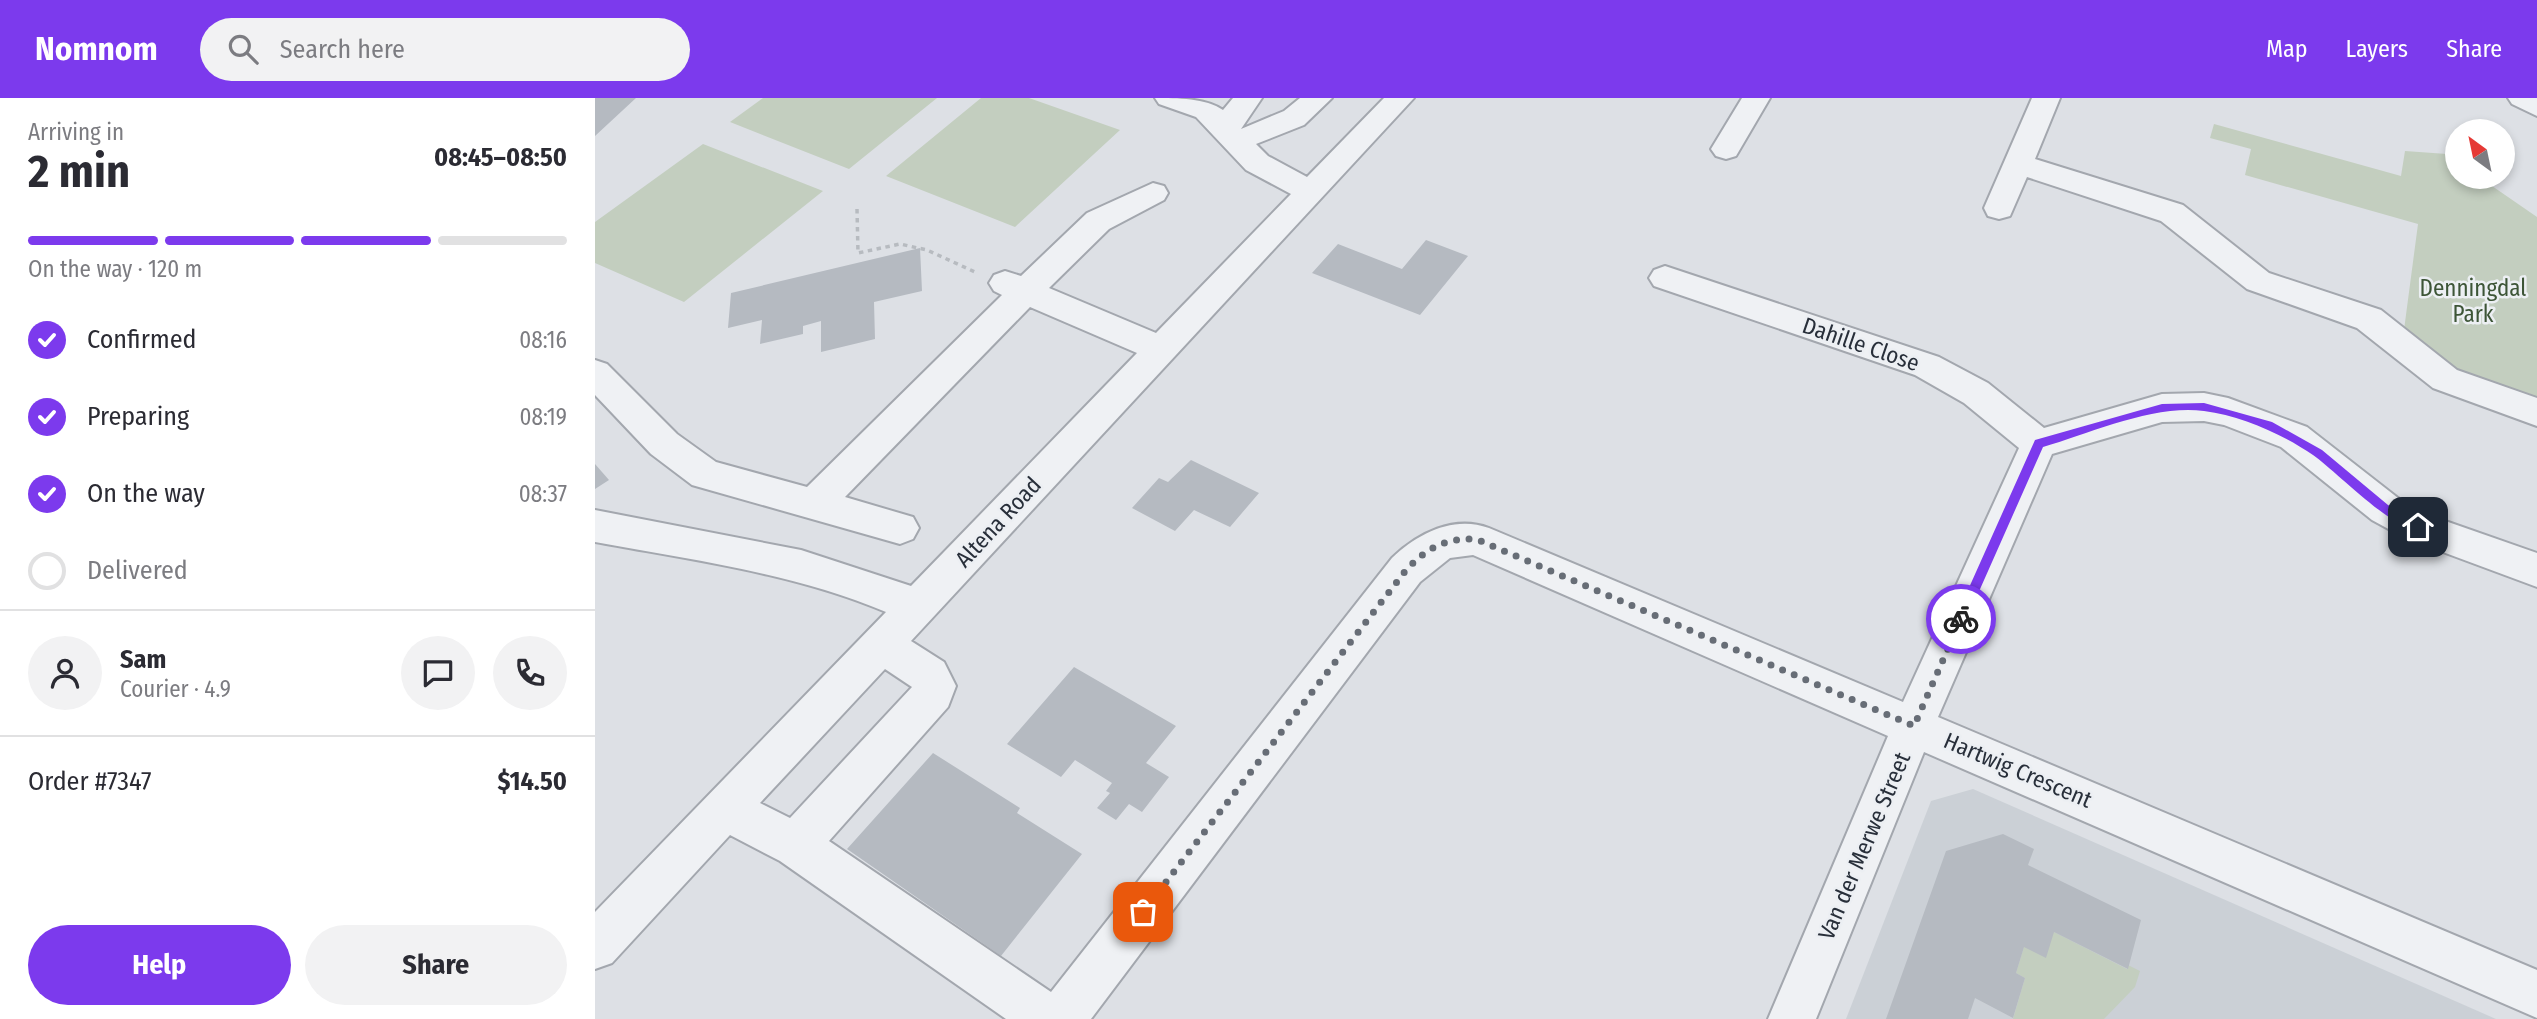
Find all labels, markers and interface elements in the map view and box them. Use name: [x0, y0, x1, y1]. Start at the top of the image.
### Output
search box: [200, 18, 690, 81]
text: Nomnom: [35, 29, 158, 69]
icon: search: [224, 30, 262, 68]
text: Search here: [280, 34, 405, 65]
text: Map: [2266, 35, 2308, 63]
text: Layers: [2346, 35, 2408, 63]
text: Share: [2446, 35, 2502, 63]
text: Arriving in: [28, 118, 124, 146]
north arrow: [2445, 119, 2515, 189]
map controls: [2445, 119, 2515, 189]
text: 08:45–08:50: [434, 142, 567, 173]
text: 2 min: [28, 144, 130, 199]
text: On the way · 120 m: [28, 255, 202, 283]
park label: Denningdal Park: [2420, 274, 2526, 328]
street label: Dahille Close: [1799, 311, 1923, 377]
icon: check: [28, 321, 66, 359]
text: Confirmed: [87, 324, 197, 355]
text: 08:16: [519, 326, 567, 354]
icon: check: [28, 398, 66, 436]
text: Preparing: [87, 401, 189, 432]
text: 08:19: [519, 403, 567, 431]
street label: Altena Road: [949, 471, 1047, 573]
icon: check: [28, 475, 66, 513]
text: On the way: [87, 478, 205, 509]
text: 08:37: [519, 480, 567, 508]
pin: [2388, 497, 2448, 557]
icon: home: [2399, 508, 2437, 546]
text: Delivered: [87, 555, 188, 586]
courier: [1926, 584, 1996, 654]
icon: bike: [1942, 600, 1980, 638]
button: person: [28, 636, 102, 710]
button: chat: [401, 636, 475, 710]
button: phone: [493, 636, 567, 710]
text: Sam: [120, 644, 166, 675]
text: Courier · 4.9: [120, 675, 231, 703]
street label: Hartwig Crescent: [1940, 726, 2097, 814]
street label: Van der Merwe Street: [1812, 748, 1916, 944]
text: Order #7347: [28, 766, 152, 797]
text: $14.50: [497, 766, 567, 797]
pin: [1113, 882, 1173, 942]
icon: bag: [1124, 893, 1162, 931]
button: Help: [28, 925, 291, 1005]
button: Share: [305, 925, 567, 1005]

